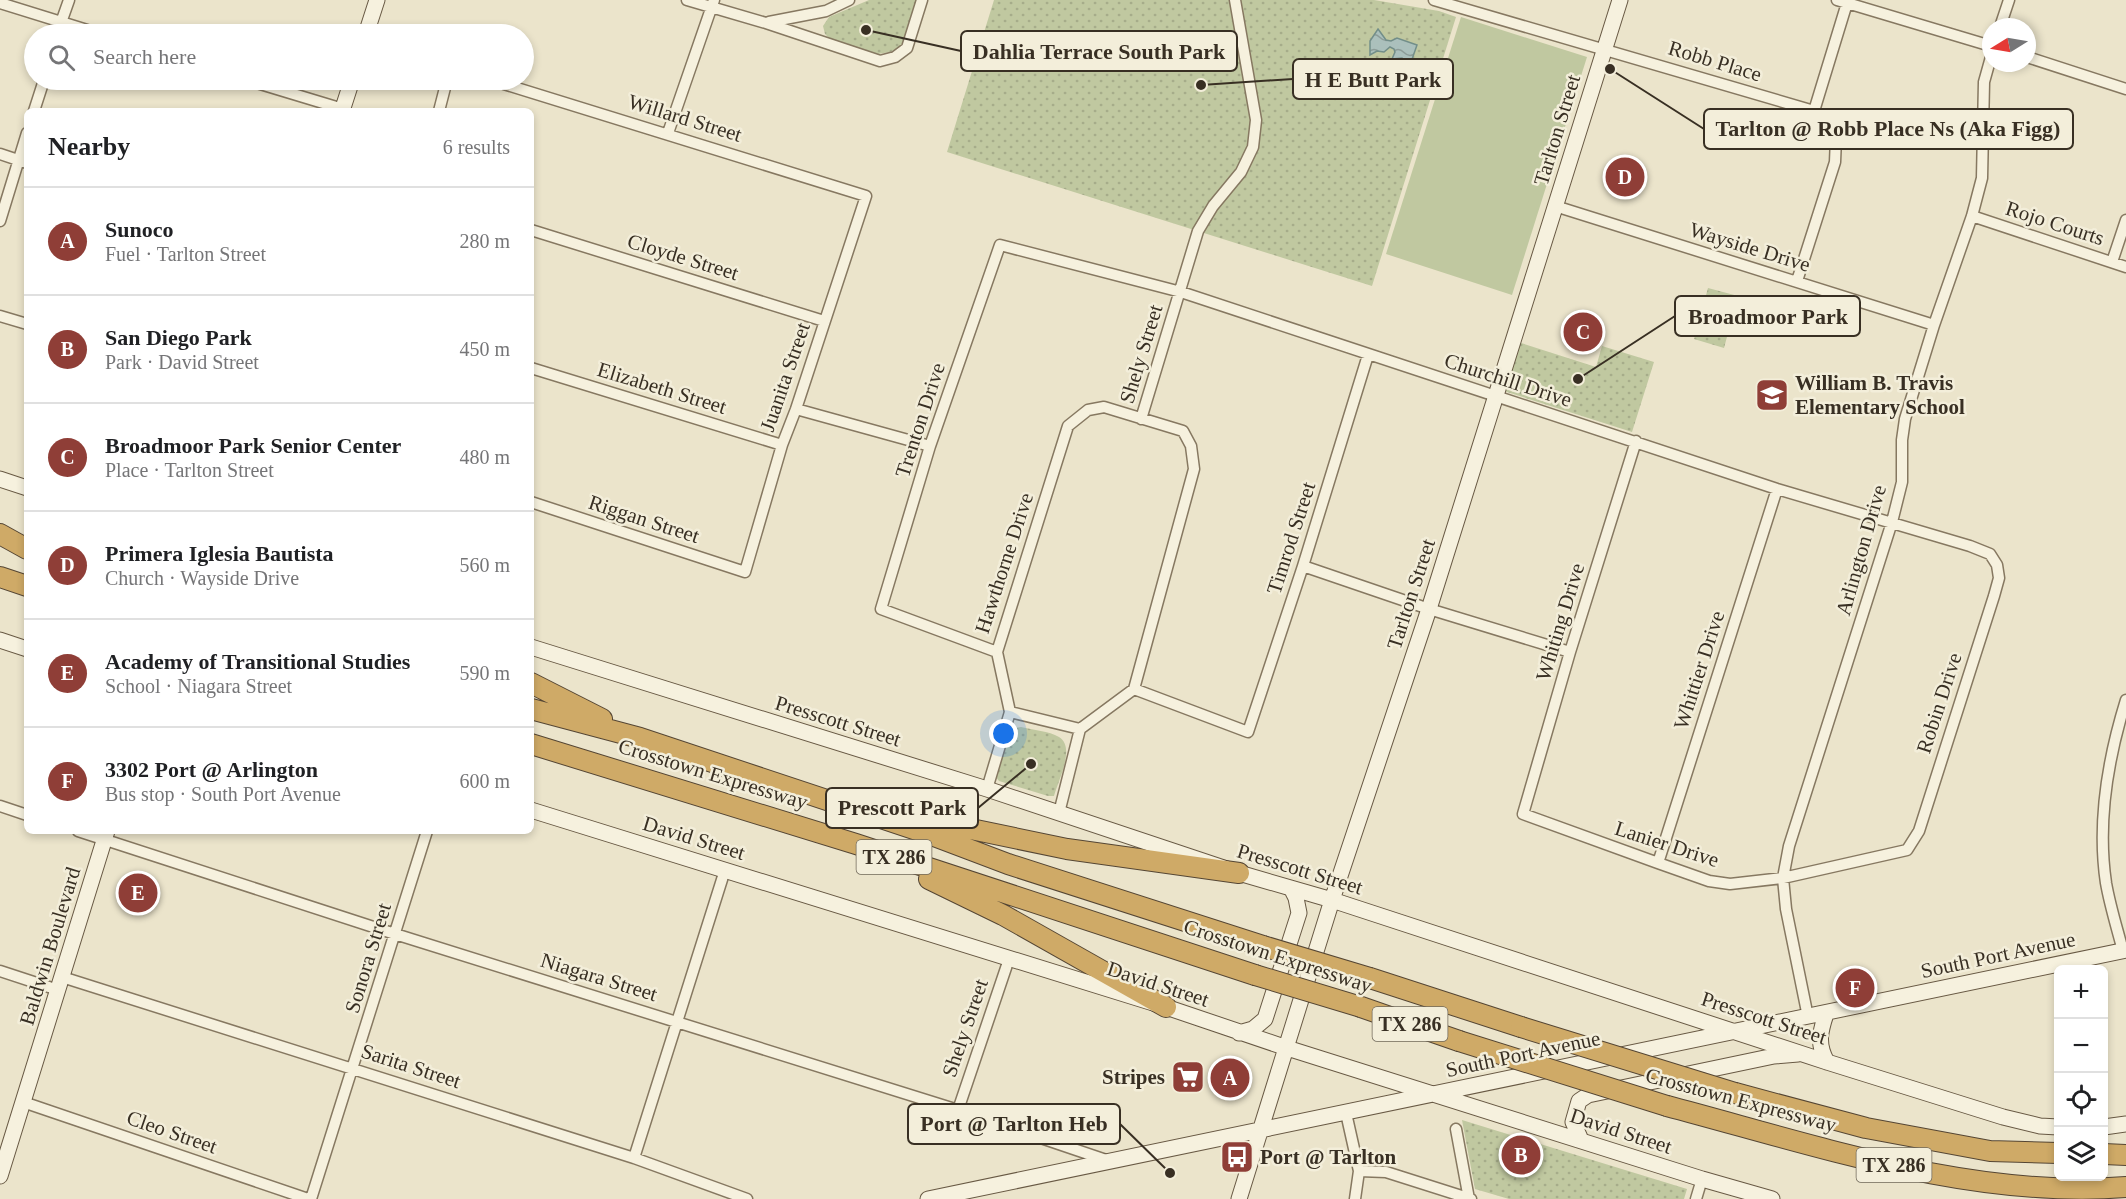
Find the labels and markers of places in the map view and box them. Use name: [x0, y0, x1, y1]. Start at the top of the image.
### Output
callout: Dahlia Terrace South Park: [961, 31, 1237, 71]
callout: H E Butt Park: [1293, 59, 1453, 99]
callout: Tarlton @ Robb Place Ns (Aka Figg): [1704, 109, 2073, 149]
pin: D: [1606, 154, 1644, 200]
callout: Broadmoor Park: [1675, 296, 1860, 336]
pin: C: [1564, 310, 1602, 354]
place label: William B. Travis Elementary School: [1795, 371, 1965, 419]
school or university icon: William B. Travis Elementary School: [1754, 377, 1790, 413]
callout: Prescott Park: [826, 788, 978, 828]
pin: E: [118, 870, 158, 916]
pin: F: [1836, 966, 1874, 1010]
pin: A: [1210, 1056, 1250, 1100]
supermarket icon: Stripes: [1170, 1059, 1206, 1095]
place label: Stripes: [1102, 1065, 1165, 1089]
callout: Port @ Tarlton Heb: [908, 1104, 1120, 1144]
pin: B: [1502, 1132, 1540, 1178]
bus stop icon: Port @ Tarlton: [1219, 1139, 1255, 1175]
place label: Port @ Tarlton: [1260, 1145, 1397, 1169]

